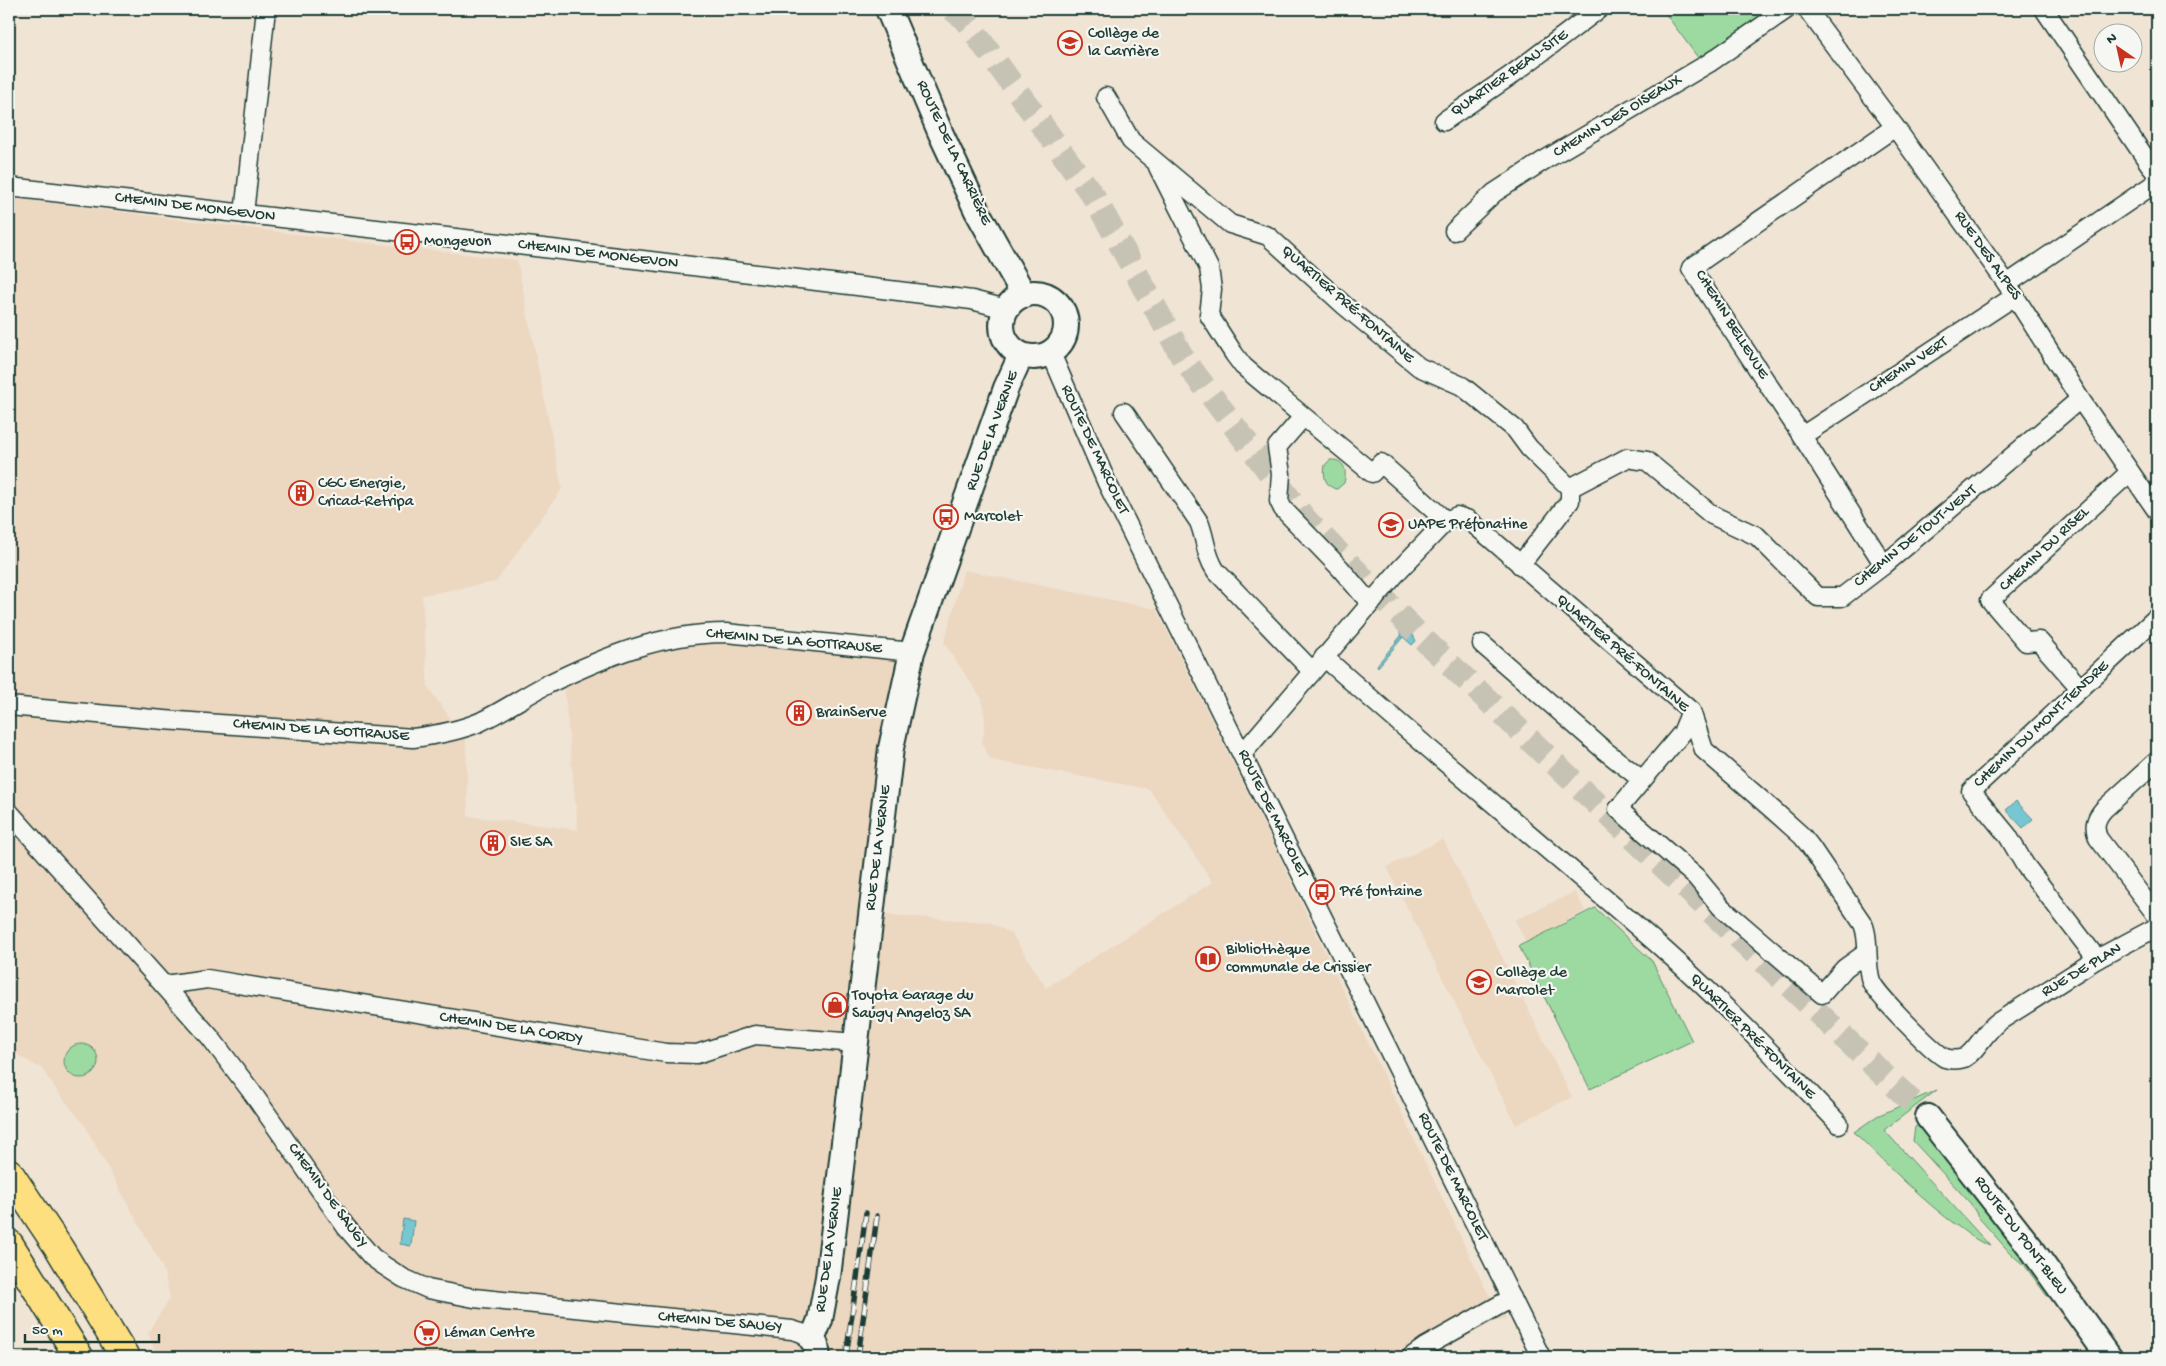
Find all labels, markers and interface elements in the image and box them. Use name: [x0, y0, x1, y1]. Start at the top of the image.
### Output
north arrow: [2094, 22, 2144, 72]
place label: Collège de la Carrière: [1088, 25, 1160, 62]
street label: QUARTIER BEAU-SITE: [1448, 26, 1573, 122]
school or university icon: Collège de la Carrière: [1057, 30, 1083, 56]
text: N: [2104, 30, 2121, 49]
street label: CHEMIN DES OISEAUX: [1550, 71, 1686, 163]
street label: ROUTE DE LA CARRIÈRE: [911, 78, 995, 229]
street label: CHEMIN DE MONGEVON: [114, 189, 276, 227]
street label: RUE DES ALPES: [1949, 208, 2025, 305]
bus stop icon: Mongevon: [394, 229, 420, 255]
place label: Mongevon: [424, 233, 492, 252]
street label: CHEMIN DE MONGEVON: [517, 236, 679, 274]
street label: QUARTIER PRÉ-FONTAINE: [1277, 242, 1418, 369]
street label: CHEMIN BELLEVUE: [1690, 267, 1773, 384]
street label: CHEMIN VERT: [1866, 333, 1953, 399]
street label: RUE DE LA VERNIE: [962, 368, 1024, 494]
street label: ROUTE DE MARCOLET: [1056, 382, 1133, 518]
place label: CGC Energie, Cricad-Retripa: [318, 475, 415, 512]
building icon: CGC Energie, Cricad-Retripa: [288, 480, 314, 506]
street label: CHEMIN DE TOUT-VENT: [1851, 481, 1982, 592]
street label: CHEMIN DU RISEL: [1996, 503, 2095, 596]
bus stop icon: Marcolet: [933, 504, 959, 530]
place label: Marcolet: [964, 508, 1023, 527]
school or university icon: UAPE Préfonatine: [1378, 512, 1404, 538]
place label: UAPE Préfonatine: [1408, 516, 1528, 535]
street label: QUARTIER PRÉ-FONTAINE: [1552, 591, 1693, 718]
street label: CHEMIN DE LA GOTTRAUSE: [705, 625, 884, 659]
street label: CHEMIN DU MONT-TENDRE: [1970, 657, 2114, 793]
building icon: BrainServe: [786, 700, 812, 726]
place label: BrainServe: [815, 704, 887, 723]
street label: CHEMIN DE LA GOTTRAUSE: [232, 715, 411, 747]
street label: ROUTE DE MARCOLET: [1233, 747, 1312, 882]
street label: RUE DE LA VERNIE: [862, 783, 896, 912]
building icon: SIE SA: [480, 830, 506, 856]
place label: SIE SA: [510, 834, 553, 853]
bus stop icon: Pré fontaine: [1309, 879, 1335, 905]
place label: Pré fontaine: [1339, 883, 1423, 902]
street label: RUE DE PLAN: [2038, 940, 2126, 1002]
place label: Bibliothèque communale de Crissier: [1225, 941, 1372, 978]
library icon: Bibliothèque communale de Crissier: [1195, 946, 1221, 972]
place label: Collège de Marcolet: [1496, 964, 1568, 1001]
school or university icon: Collège de Marcolet: [1466, 969, 1492, 995]
street label: QUARTIER PRÉ-FONTAINE: [1685, 970, 1820, 1105]
place label: Toyota Garage du Saugy Angeloz SA: [851, 987, 974, 1024]
shop icon: Toyota Garage du Saugy Angeloz SA: [822, 992, 848, 1018]
street label: CHEMIN DE LA CORDY: [438, 1008, 584, 1050]
street label: ROUTE DE MARCOLET: [1413, 1110, 1492, 1245]
street label: CHEMIN DE SAUGY: [283, 1140, 371, 1252]
street label: ROUTE DU PONT-BLEU: [1969, 1173, 2071, 1299]
street label: RUE DE LA VERNIE: [812, 1185, 848, 1314]
street label: CHEMIN DE SAUGY: [657, 1308, 783, 1338]
scale bar: [25, 1311, 159, 1343]
supermarket icon: Léman Centre: [414, 1320, 440, 1346]
text: 50 m: [32, 1322, 63, 1340]
place label: Léman Centre: [444, 1324, 535, 1343]

